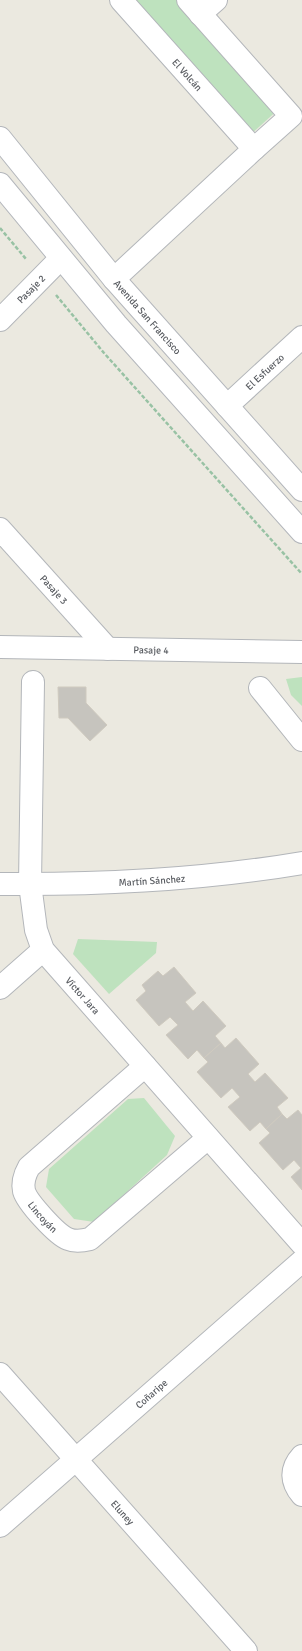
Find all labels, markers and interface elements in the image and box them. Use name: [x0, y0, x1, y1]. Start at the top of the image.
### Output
street label: El Volcán: [169, 57, 204, 94]
street label: Pasaje 2: [15, 272, 48, 306]
street label: Avenida San Francisco: [111, 278, 183, 357]
street label: El Esfuerzo: [243, 352, 287, 393]
street label: Pasaje 3: [37, 573, 70, 607]
street label: Pasaje 4: [133, 644, 169, 657]
street label: Martín Sánchez: [118, 873, 186, 889]
street label: Víctor Jara: [63, 975, 102, 1017]
street label: Lincoyán: [25, 1199, 59, 1236]
street label: Coñaripe: [133, 1377, 170, 1411]
street label: Eluney: [108, 1498, 136, 1528]

